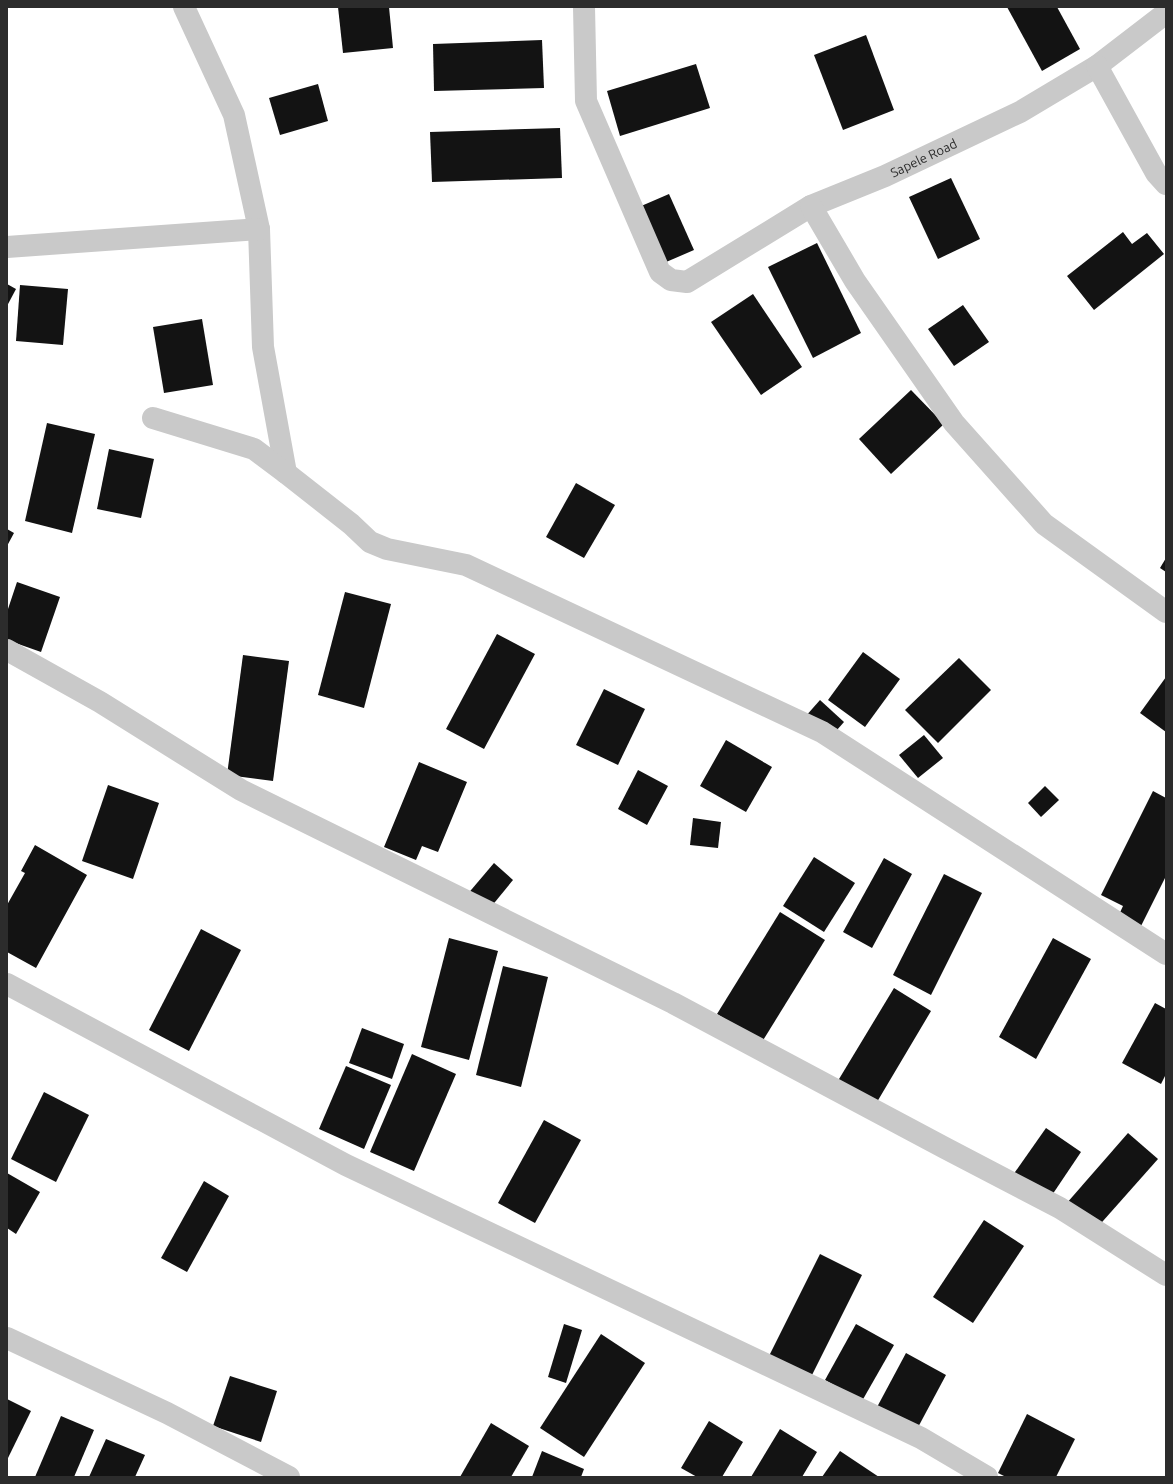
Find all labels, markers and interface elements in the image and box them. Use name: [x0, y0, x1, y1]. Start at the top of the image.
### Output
street label: Sapele Road: [888, 136, 959, 179]

